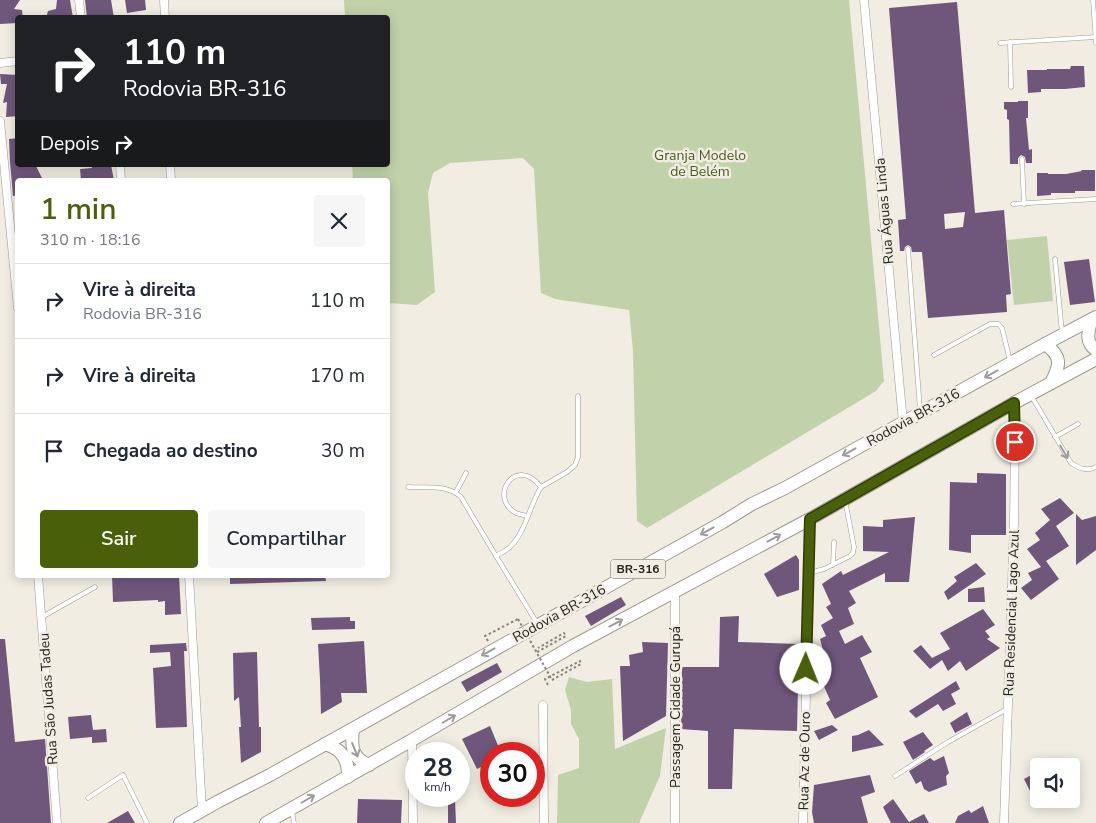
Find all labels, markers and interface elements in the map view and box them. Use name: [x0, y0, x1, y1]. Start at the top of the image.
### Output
text: 110 m: [123, 29, 226, 76]
icon: right: [40, 35, 105, 100]
text: Rodovia BR-316: [123, 74, 287, 104]
icon: right: [109, 130, 137, 158]
text: Depois: [40, 131, 99, 157]
park label: Granja Modelo de Belém: [654, 146, 746, 181]
street label: Rua Águas Linda: [870, 157, 899, 265]
text: 1 min: [40, 189, 116, 230]
button: close: [313, 195, 365, 247]
text: 310 m · 18:16: [40, 229, 141, 251]
text: Vire à direita: [83, 277, 196, 303]
icon: right: [40, 287, 68, 315]
text: 110 m: [310, 288, 365, 314]
text: Rodovia BR-316: [83, 303, 202, 325]
icon: right: [40, 362, 68, 390]
text: Vire à direita: [83, 363, 196, 389]
text: 170 m: [310, 363, 365, 389]
one-way arrow: [985, 369, 999, 379]
street label: Rodovia BR-316: [863, 384, 963, 451]
pin: [994, 421, 1036, 463]
icon: arrive: [1001, 428, 1029, 456]
icon: arrive: [40, 437, 68, 465]
text: Chegada ao destino: [83, 438, 258, 464]
text: 30 m: [321, 438, 365, 464]
one-way arrow: [1060, 444, 1070, 458]
one-way arrow: [842, 448, 857, 457]
button: Sair: [40, 510, 198, 568]
button: Compartilhar: [208, 510, 365, 568]
one-way arrow: [700, 526, 715, 536]
street label: Rua Residencial Lago Azul: [999, 529, 1024, 697]
one-way arrow: [767, 533, 782, 543]
road number: BR-316: [610, 560, 666, 578]
street label: Rodovia BR-316: [509, 580, 609, 647]
one-way arrow: [608, 618, 623, 627]
street label: Passagem Cidade Gurupá: [666, 626, 685, 788]
street label: Rua São Judas Tadeu: [34, 632, 63, 766]
position arrow: [779, 642, 831, 694]
one-way arrow: [481, 647, 496, 657]
street label: Rua Az de Ouro: [794, 711, 815, 811]
one-way arrow: [442, 713, 456, 723]
one-way arrow: [351, 742, 360, 757]
speed limit sign: 30: [480, 742, 545, 807]
text: 28: [422, 751, 453, 785]
map controls: [1030, 758, 1080, 808]
button: sound: [1030, 758, 1080, 808]
text: km/h: [424, 779, 451, 795]
one-way arrow: [301, 794, 315, 804]

